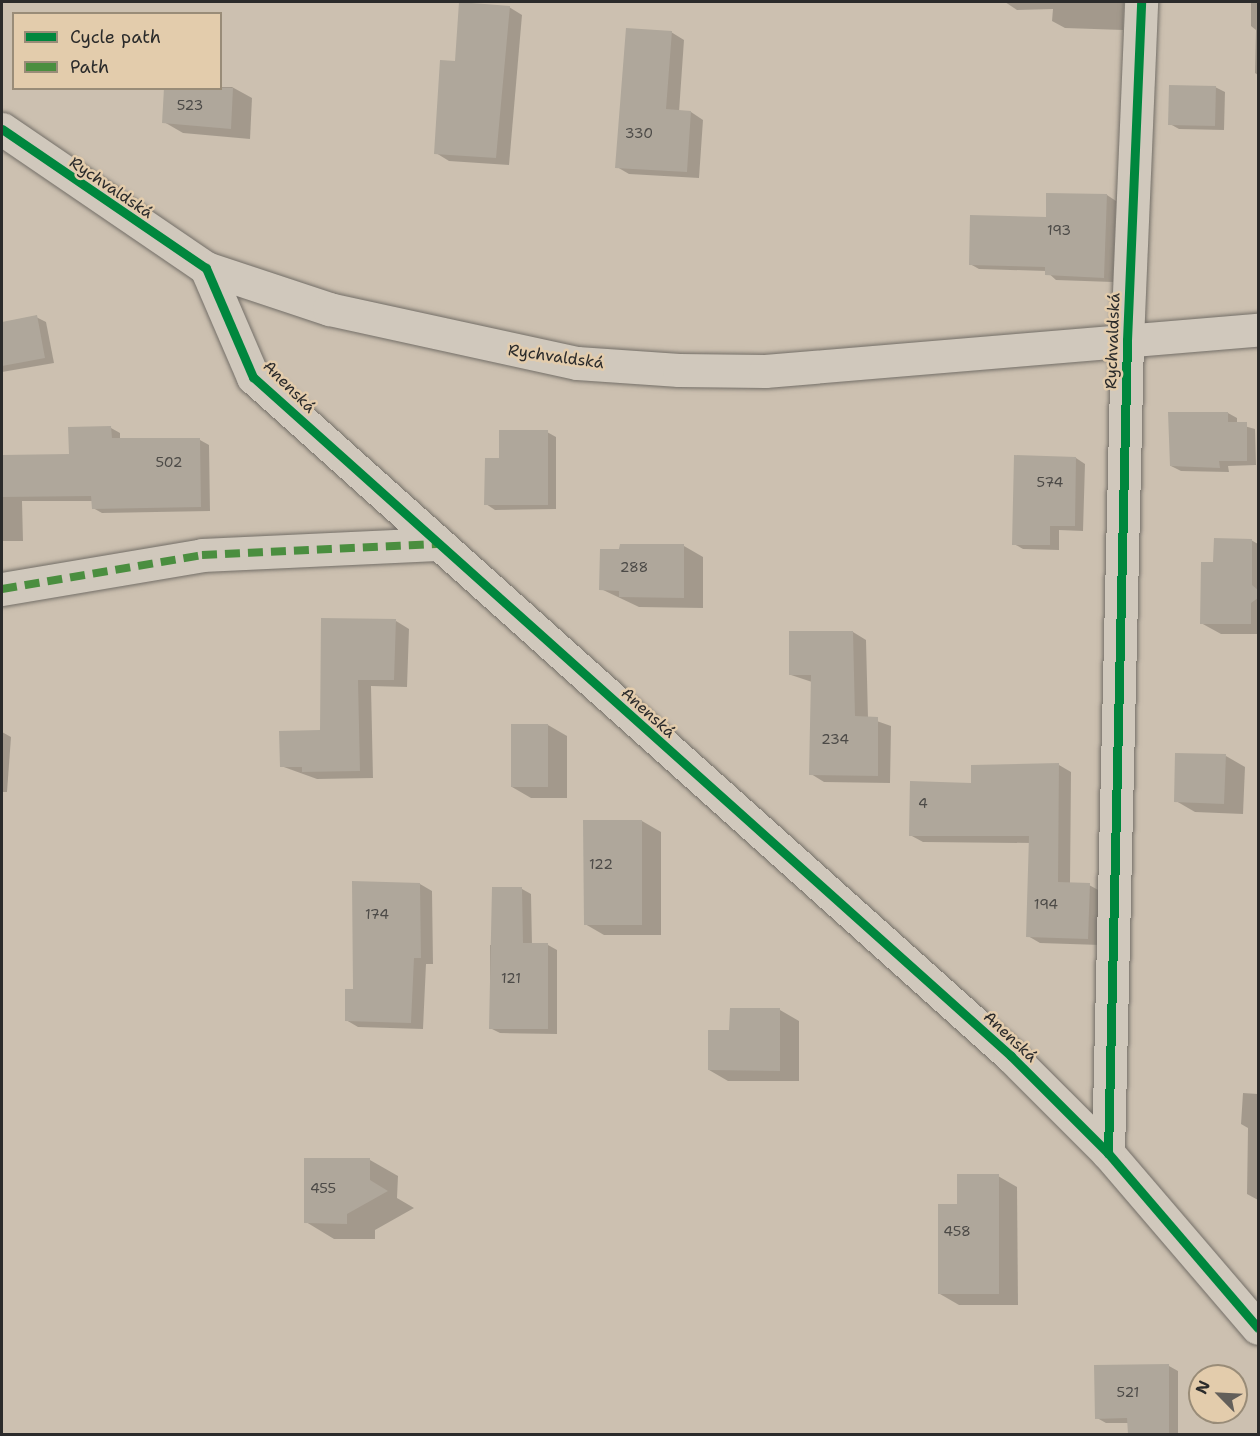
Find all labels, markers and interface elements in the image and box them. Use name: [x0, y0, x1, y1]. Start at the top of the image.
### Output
legend: [12, 12, 222, 90]
text: Cycle path: [70, 25, 161, 49]
text: Path: [70, 55, 109, 79]
house number: 523: [177, 97, 203, 113]
house number: 330: [625, 125, 653, 141]
street label: Rychvaldská: [66, 153, 156, 223]
house number: 193: [1047, 222, 1071, 238]
street label: Rychvaldská: [1102, 293, 1124, 389]
street label: Rychvaldská: [507, 341, 605, 373]
street label: Anenská: [259, 357, 319, 417]
house number: 502: [155, 454, 183, 470]
house number: 574: [1037, 474, 1063, 490]
house number: 288: [620, 559, 648, 575]
street label: Anenská: [617, 684, 679, 742]
house number: 234: [821, 731, 849, 747]
house number: 4: [918, 795, 928, 811]
house number: 122: [589, 856, 613, 872]
house number: 194: [1034, 896, 1058, 912]
house number: 174: [365, 906, 389, 922]
house number: 121: [501, 970, 521, 986]
street label: Anenská: [979, 1007, 1041, 1067]
house number: 455: [310, 1180, 336, 1196]
house number: 458: [943, 1223, 971, 1239]
north arrow: [1188, 1364, 1248, 1424]
text: N: [1191, 1377, 1215, 1397]
house number: 521: [1117, 1384, 1139, 1400]

